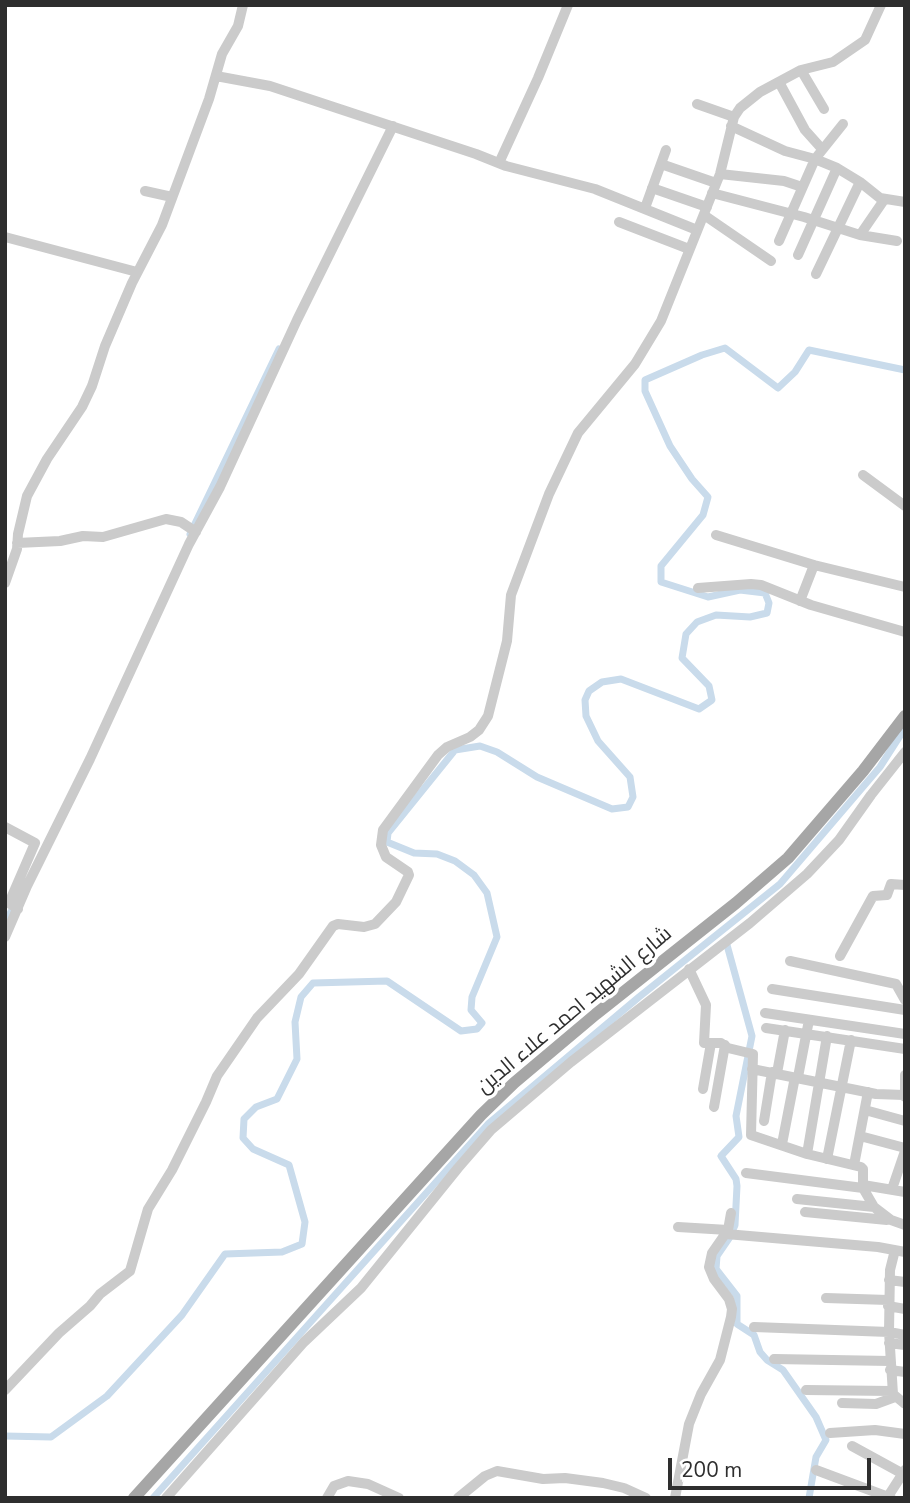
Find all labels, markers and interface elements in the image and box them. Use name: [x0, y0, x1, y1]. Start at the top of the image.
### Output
street label: شارع الشهيد احمد علاء الدين: [472, 922, 678, 1100]
scale bar: [672, 1444, 875, 1488]
text: 200 m: [681, 1456, 742, 1484]

